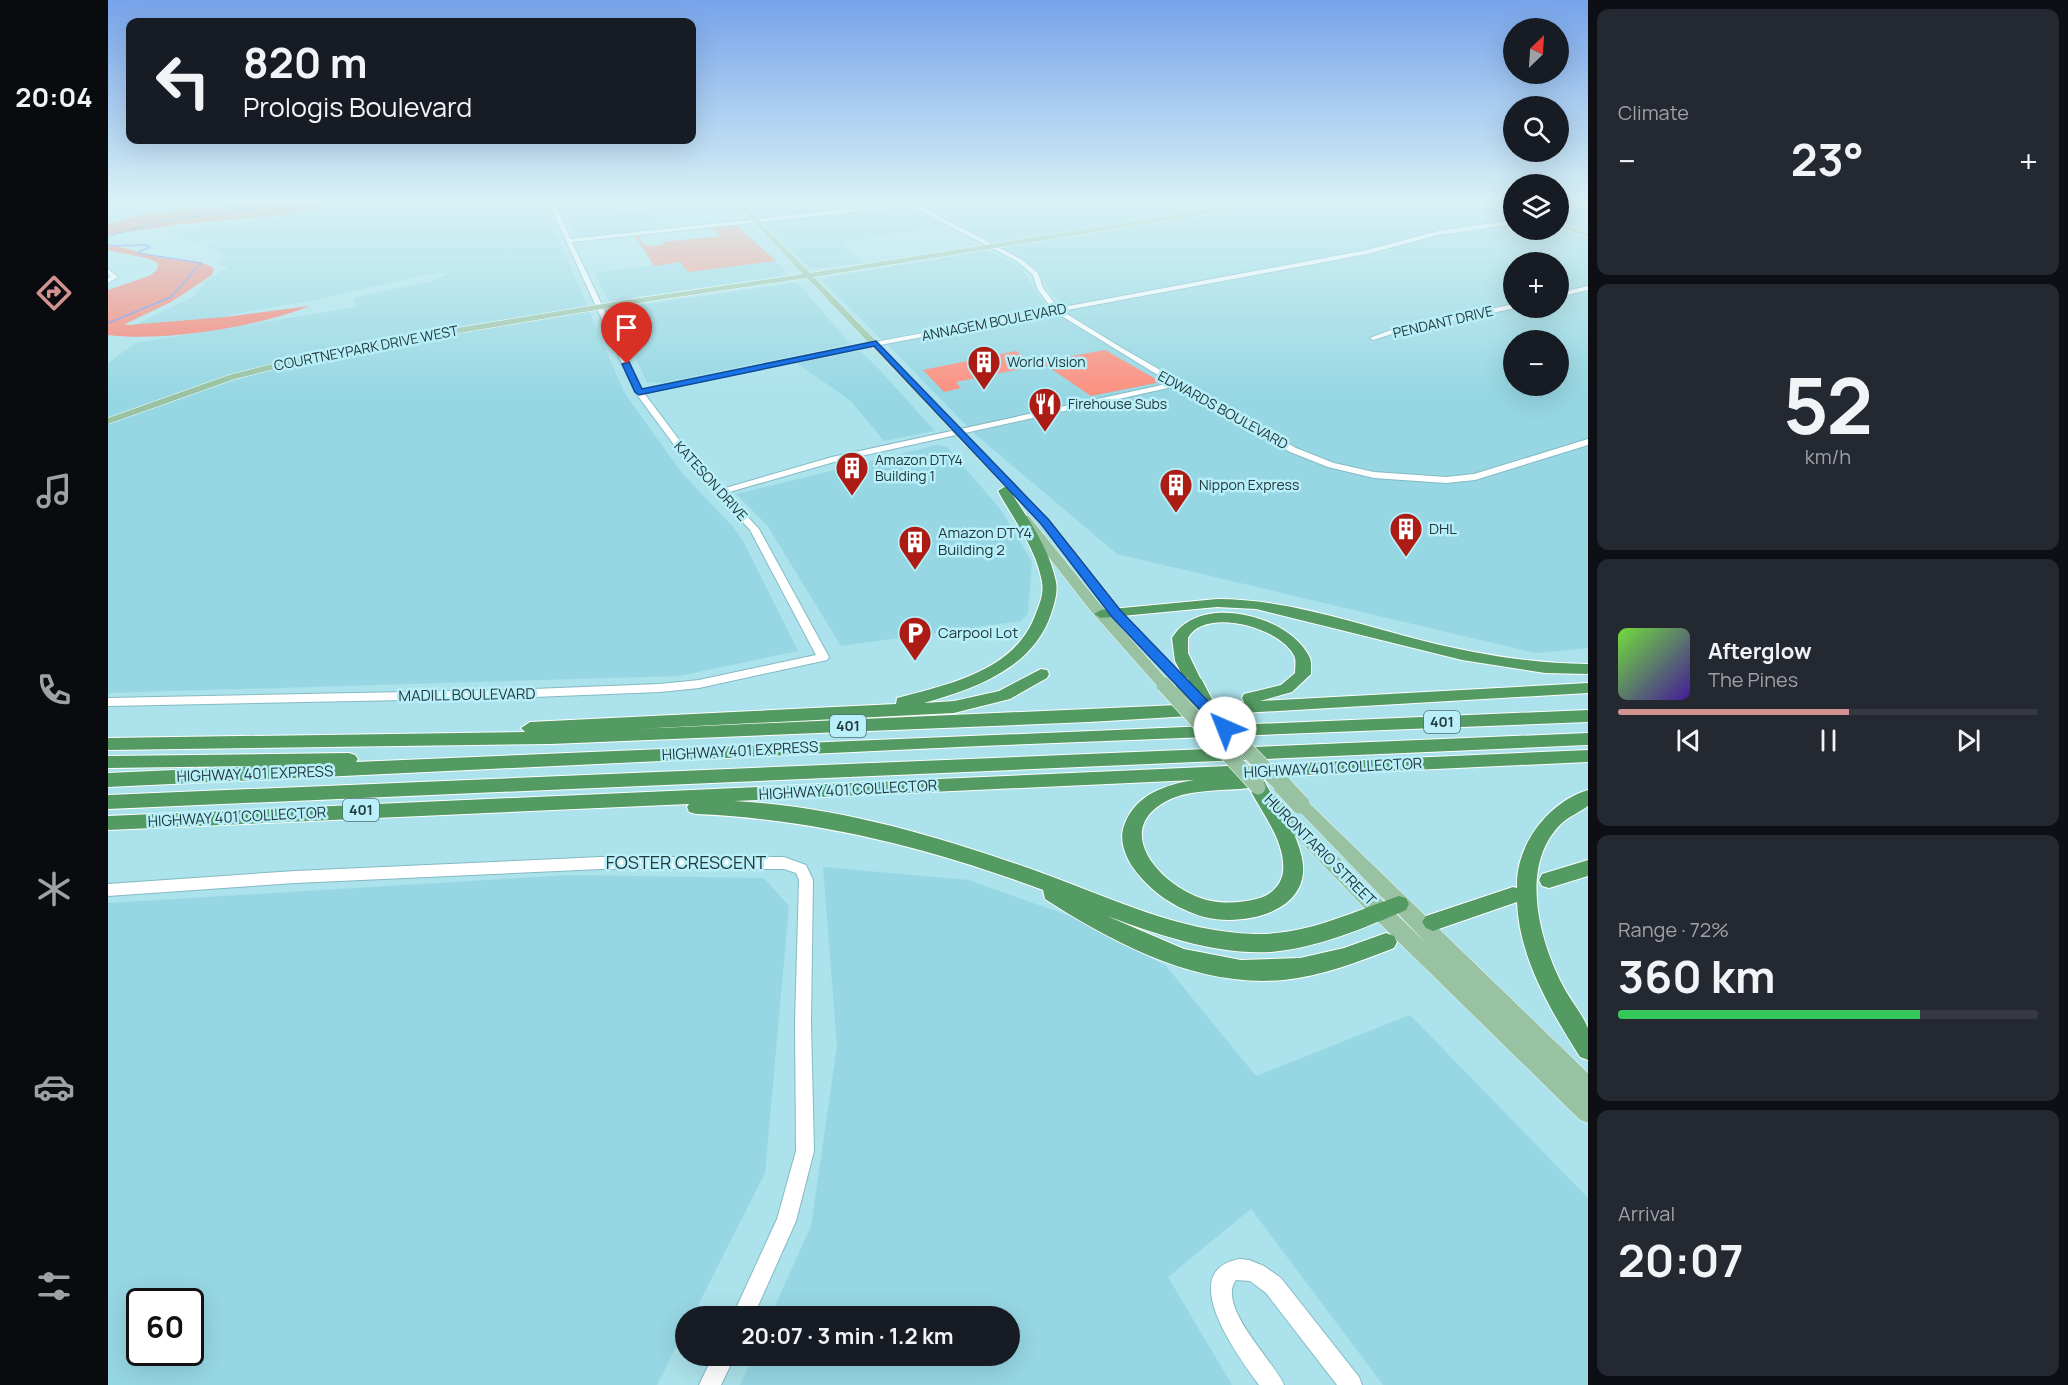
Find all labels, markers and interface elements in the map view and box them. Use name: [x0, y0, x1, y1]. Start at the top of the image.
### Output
north arrow: [1503, 18, 1569, 84]
map controls: [1503, 18, 1569, 396]
text: 820 m: [243, 33, 368, 91]
icon: left: [144, 42, 222, 120]
text: 20:04: [15, 78, 93, 115]
text: Prologis Boulevard: [243, 88, 472, 125]
button: search: [1503, 96, 1569, 162]
text: Climate: [1618, 99, 1689, 126]
text: 23°: [1791, 128, 1864, 190]
text: −: [1618, 138, 1636, 183]
text: +: [2019, 138, 2038, 183]
button: layers: [1503, 174, 1569, 240]
button: +: [1503, 252, 1569, 318]
icon: directions: [33, 272, 75, 314]
street label: ANNAGEM BOULEVARD: [920, 298, 1068, 345]
street label: PENDANT DRIVE: [1391, 301, 1495, 342]
pin: [601, 302, 652, 364]
icon: arrive: [610, 311, 643, 344]
street label: COURTNEYPARK DRIVE WEST: [272, 320, 460, 375]
button: −: [1503, 330, 1569, 396]
building icon: World Vision: [966, 344, 1002, 391]
text: 52: [1783, 351, 1873, 457]
place label: World Vision: [1007, 352, 1086, 371]
street label: EDWARDS BOULEVARD: [1155, 366, 1292, 453]
restaurant icon: Firehouse Subs: [1027, 386, 1063, 433]
place label: Firehouse Subs: [1068, 394, 1167, 413]
street label: KATESON DRIVE: [670, 437, 752, 525]
text: km/h: [1805, 443, 1851, 470]
building icon: Amazon DTY4 Building 1: [834, 450, 870, 497]
place label: Amazon DTY4 Building 1: [875, 450, 963, 485]
building icon: Nippon Express: [1158, 467, 1194, 514]
icon: music: [33, 470, 75, 512]
place label: Nippon Express: [1199, 475, 1299, 494]
building icon: DHL: [1388, 511, 1424, 558]
place label: DHL: [1429, 518, 1457, 539]
place label: Amazon DTY4 Building 2: [938, 522, 1032, 560]
building icon: Amazon DTY4 Building 2: [897, 524, 933, 571]
parking icon: Carpool Lot: [897, 615, 933, 662]
place label: Carpool Lot: [938, 622, 1018, 643]
text: Afterglow: [1708, 636, 1812, 666]
text: The Pines: [1708, 666, 1798, 693]
icon: phone: [33, 669, 75, 711]
street label: MADILL BOULEVARD: [398, 683, 536, 706]
position arrow: [1193, 696, 1257, 760]
road number: 401: [1424, 711, 1460, 733]
road number: 401: [830, 715, 866, 737]
icon: previous: [1672, 724, 1705, 757]
icon: pause: [1812, 724, 1845, 757]
icon: next: [1952, 724, 1985, 757]
street label: HIGHWAY 401 EXPRESS: [661, 736, 819, 765]
street label: HIGHWAY 401 COLLECTOR: [1243, 752, 1423, 783]
street label: HIGHWAY 401 EXPRESS: [176, 760, 334, 787]
street label: HIGHWAY 401 COLLECTOR: [758, 774, 938, 805]
street label: HURONTARIO STREET: [1260, 789, 1381, 910]
road number: 401: [343, 799, 379, 821]
street label: HIGHWAY 401 COLLECTOR: [147, 801, 327, 832]
street label: FOSTER CRESCENT: [606, 850, 766, 874]
icon: climate: [33, 868, 75, 910]
text: Range · 72%: [1618, 916, 1729, 943]
text: 360 km: [1618, 945, 1775, 1007]
icon: car: [33, 1066, 75, 1108]
text: Arrival: [1618, 1200, 1675, 1227]
text: 20:07: [1618, 1229, 1743, 1291]
icon: filters: [33, 1265, 75, 1307]
speed limit sign: 60: [126, 1288, 204, 1366]
text: 20:07 · 3 min · 1.2 km: [741, 1321, 954, 1351]

